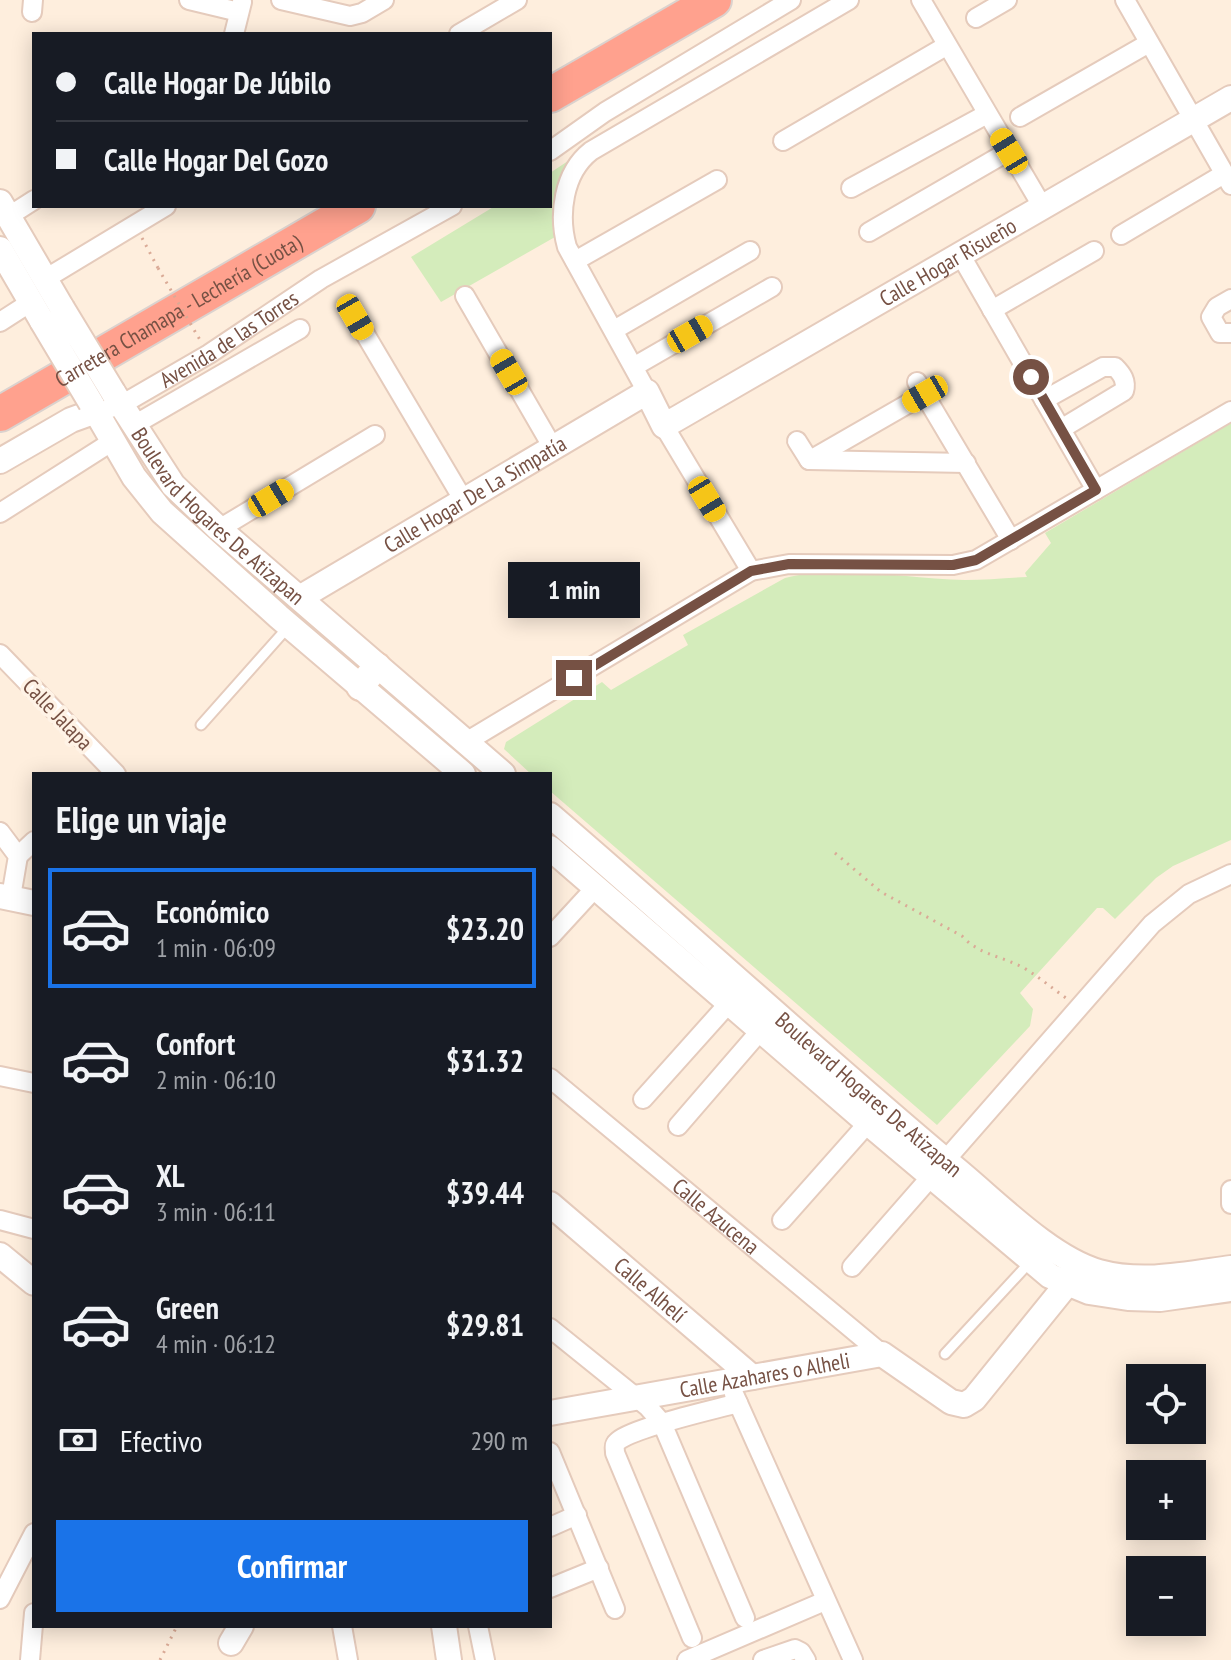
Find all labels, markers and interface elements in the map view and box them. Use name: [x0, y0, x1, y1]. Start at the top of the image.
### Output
text: Calle Hogar De Júbilo: [104, 63, 331, 102]
car: [986, 124, 1032, 178]
text: Calle Hogar Del Gozo: [104, 140, 328, 179]
street label: Calle Hogar Risueño: [874, 211, 1021, 312]
street label: Carretera Chamapa - Lechería (Cuota): [50, 228, 307, 393]
street label: Avenida de las Torres: [155, 284, 304, 394]
car: [333, 290, 377, 344]
car: [663, 312, 717, 356]
car: [487, 345, 531, 399]
route start: [1013, 359, 1049, 395]
car: [898, 372, 952, 416]
street label: Boulevard Hogares De Atizapan: [126, 422, 311, 611]
street label: Calle Hogar De La Simpatía: [379, 429, 571, 559]
car: [684, 472, 730, 526]
car: [244, 475, 298, 521]
callout: 1 min: [508, 562, 640, 618]
text: 1 min: [548, 573, 600, 606]
route end: [556, 660, 592, 696]
street label: Calle Jalapa: [17, 672, 99, 756]
text: Elige un viaje: [56, 796, 227, 843]
icon: car: [60, 892, 132, 964]
text: Económico: [156, 892, 269, 931]
text: $23.20: [446, 909, 524, 948]
text: 1 min · 06:09: [156, 931, 276, 964]
street label: Boulevard Hogares De Atizapan: [770, 1006, 968, 1183]
icon: car: [60, 1024, 132, 1096]
text: Confort: [156, 1024, 235, 1063]
text: $31.32: [446, 1041, 524, 1080]
text: 2 min · 06:10: [156, 1063, 276, 1096]
icon: car: [60, 1156, 132, 1228]
text: XL: [156, 1156, 185, 1195]
street label: Calle Azucena: [667, 1172, 765, 1260]
text: $39.44: [446, 1173, 524, 1212]
text: 3 min · 06:11: [156, 1195, 276, 1228]
street label: Calle Alhelí: [608, 1251, 692, 1329]
icon: car: [60, 1288, 132, 1360]
text: Green: [156, 1288, 219, 1327]
text: $29.81: [446, 1305, 524, 1344]
text: 4 min · 06:12: [156, 1327, 276, 1360]
street label: Calle Azahares o Alheli: [677, 1346, 852, 1404]
map controls: [1126, 1364, 1206, 1636]
button: locate: [1126, 1364, 1206, 1444]
icon: cash: [56, 1418, 100, 1462]
text: Efectivo: [120, 1421, 203, 1460]
text: 290 m: [470, 1424, 528, 1457]
button: +: [1126, 1460, 1206, 1540]
button: Confirmar: [56, 1520, 528, 1612]
button: −: [1126, 1556, 1206, 1636]

